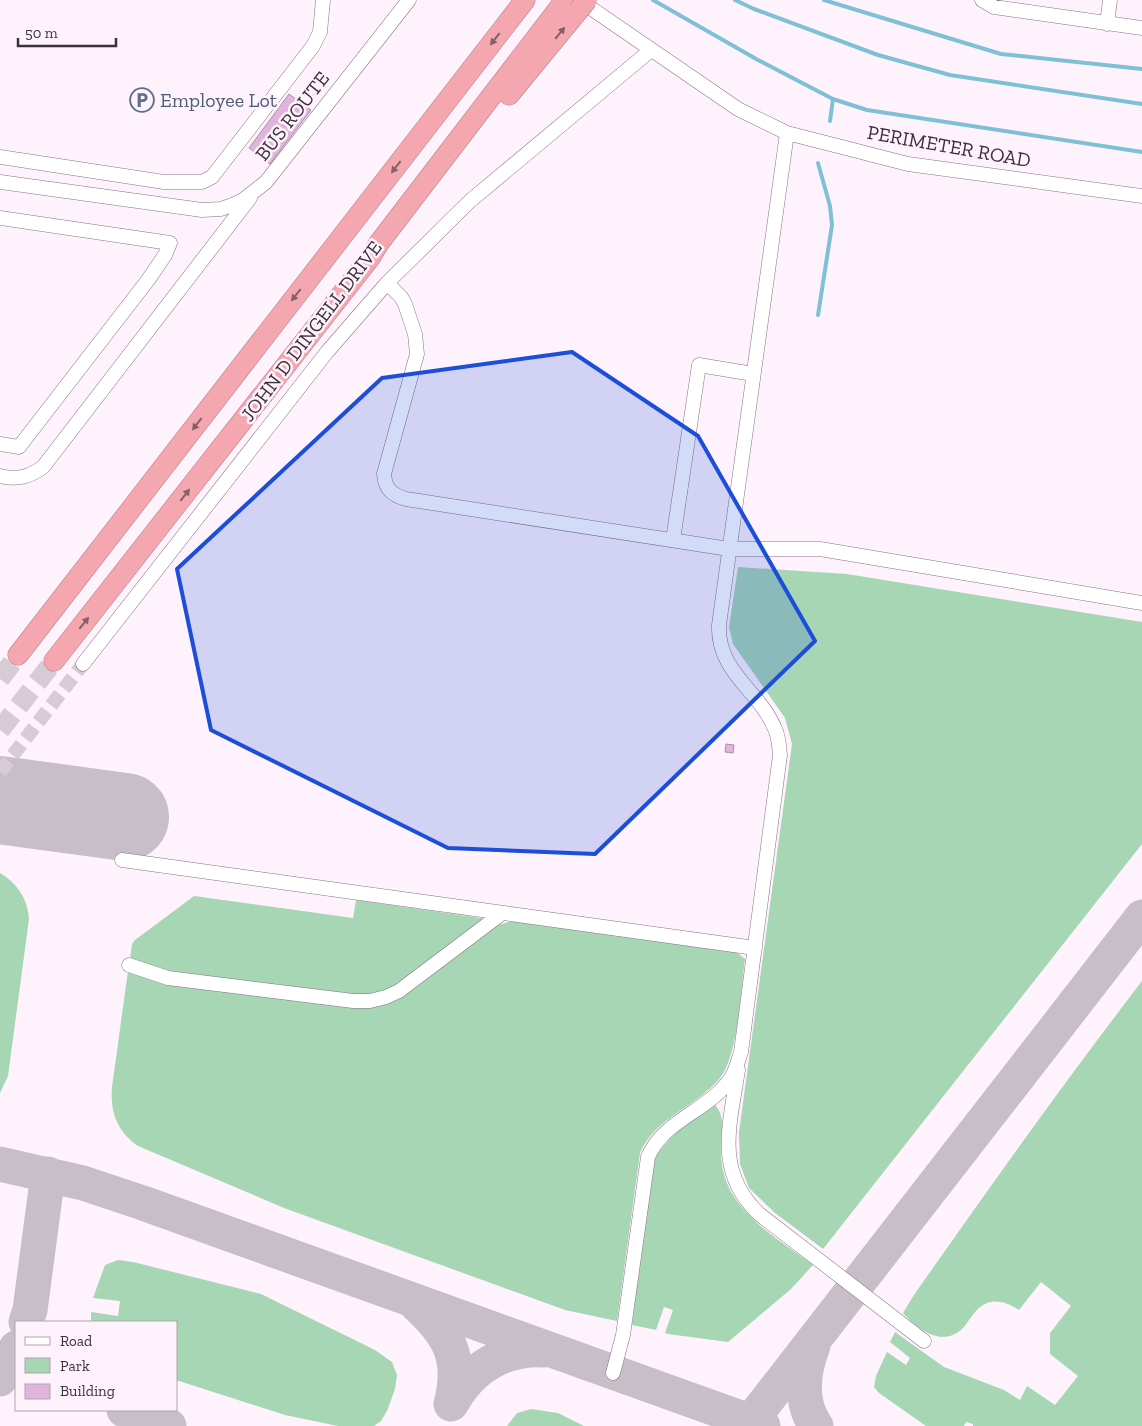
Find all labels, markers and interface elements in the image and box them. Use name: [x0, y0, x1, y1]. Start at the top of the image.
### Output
scale bar: [18, 15, 115, 47]
text: 50 m: [25, 24, 58, 42]
one-way arrow: [554, 27, 565, 40]
one-way arrow: [490, 32, 501, 45]
street label: BUS ROUTE: [250, 67, 334, 165]
parking icon: Employee Lot: [129, 87, 155, 113]
place label: Employee Lot: [160, 88, 278, 112]
street label: PERIMETER ROAD: [865, 120, 1033, 172]
one-way arrow: [391, 160, 401, 174]
street label: JOHN D DINGELL DRIVE: [235, 236, 387, 426]
one-way arrow: [291, 289, 302, 302]
one-way arrow: [191, 417, 202, 430]
one-way arrow: [179, 489, 190, 502]
one-way arrow: [79, 616, 90, 629]
legend: [15, 1321, 178, 1411]
text: Road: [60, 1332, 93, 1350]
text: Park: [60, 1357, 90, 1375]
text: Building: [60, 1382, 115, 1400]

